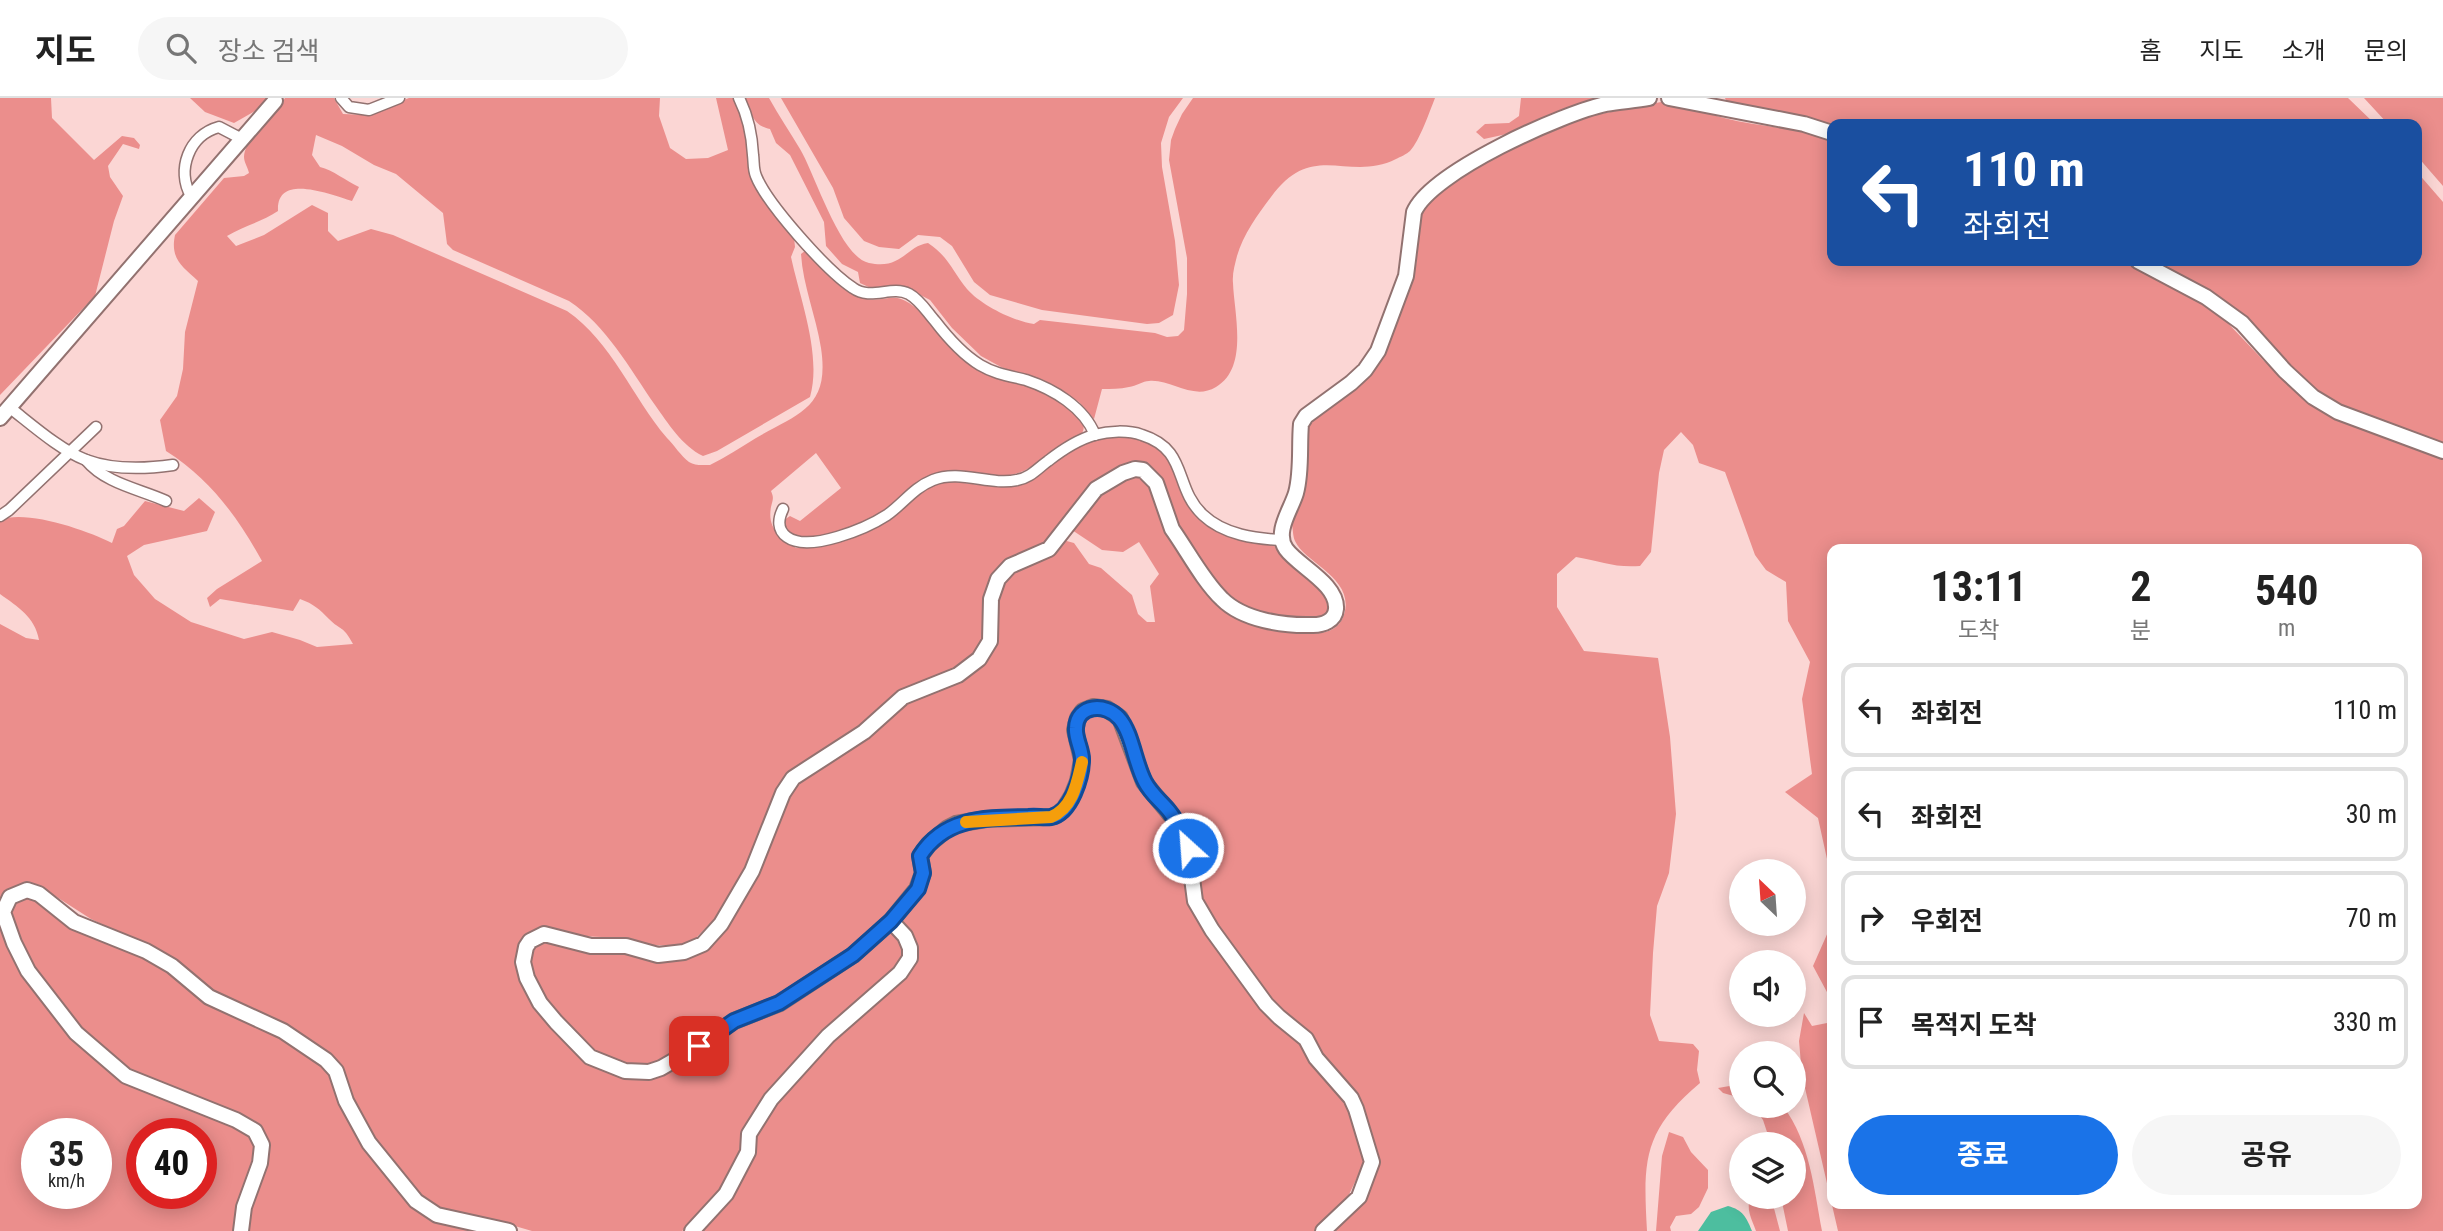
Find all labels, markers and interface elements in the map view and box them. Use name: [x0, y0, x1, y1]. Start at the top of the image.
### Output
search box: [138, 17, 628, 80]
icon: search: [162, 29, 200, 67]
text: 지도: [35, 31, 96, 70]
text: 장소 검색: [218, 36, 319, 66]
text: 홈: [2139, 37, 2161, 65]
text: 지도: [2199, 37, 2244, 65]
text: 소개: [2282, 37, 2326, 65]
text: 문의: [2364, 37, 2408, 65]
text: 110 m: [1963, 141, 2085, 198]
icon: left: [1848, 147, 1939, 238]
text: 좌회전: [1963, 207, 2051, 245]
text: 13:11: [1930, 562, 2027, 611]
text: 2: [2130, 562, 2151, 611]
text: 540: [2255, 566, 2319, 615]
text: m: [2278, 615, 2295, 642]
text: 도착: [1957, 617, 2000, 644]
text: 분: [2130, 617, 2151, 644]
icon: left: [1852, 691, 1890, 729]
text: 110 m: [2333, 695, 2397, 725]
text: 좌회전: [1911, 698, 1983, 728]
icon: left: [1852, 795, 1890, 833]
text: 30 m: [2346, 799, 2397, 829]
text: 좌회전: [1911, 802, 1983, 832]
position arrow: [1151, 811, 1225, 885]
north arrow: [1729, 859, 1806, 936]
map controls: [1729, 859, 1806, 1209]
icon: right: [1852, 899, 1890, 937]
text: 70 m: [2346, 903, 2397, 933]
text: 우회전: [1911, 906, 1983, 936]
button: sound: [1729, 950, 1806, 1027]
icon: arrive: [1852, 1003, 1890, 1041]
text: 330 m: [2333, 1007, 2397, 1037]
text: 목적지 도착: [1911, 1010, 2037, 1040]
pin: [669, 1016, 729, 1076]
icon: arrive: [680, 1027, 718, 1065]
button: search: [1729, 1041, 1806, 1118]
button: 종료: [1848, 1115, 2118, 1195]
button: 공유: [2132, 1115, 2401, 1195]
speed limit sign: 40: [126, 1118, 217, 1209]
button: layers: [1729, 1132, 1806, 1209]
text: 35: [49, 1134, 84, 1175]
text: km/h: [48, 1170, 85, 1191]

